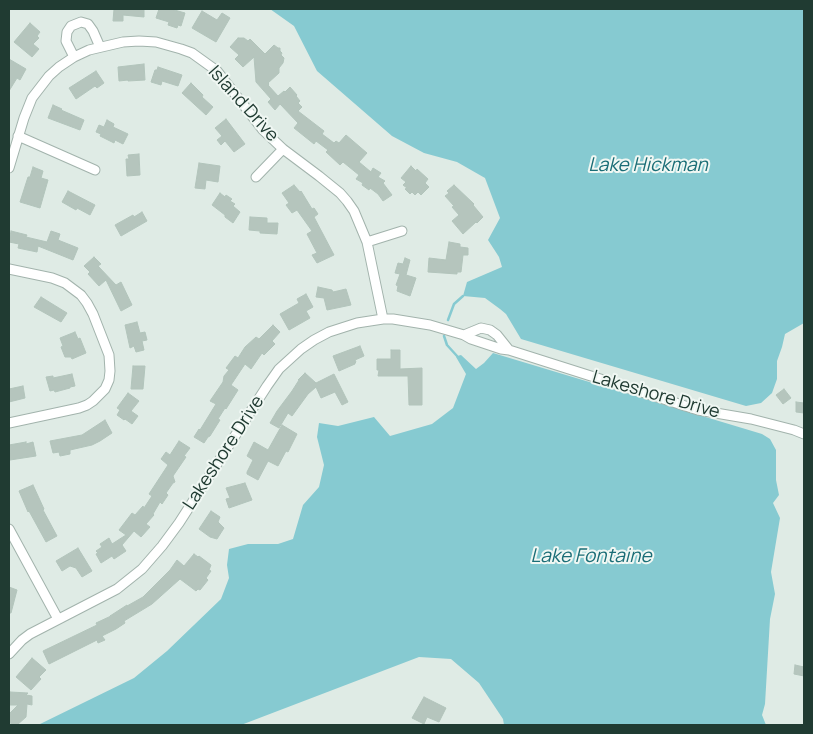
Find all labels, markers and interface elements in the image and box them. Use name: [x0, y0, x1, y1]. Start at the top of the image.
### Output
street label: Island Drive: [203, 62, 283, 146]
water label: Lake Hickman: [588, 155, 708, 177]
street label: Lakeshore Drive: [590, 366, 722, 424]
street label: Lakeshore Drive: [179, 392, 269, 514]
water label: Lake Fontaine: [530, 546, 652, 568]

